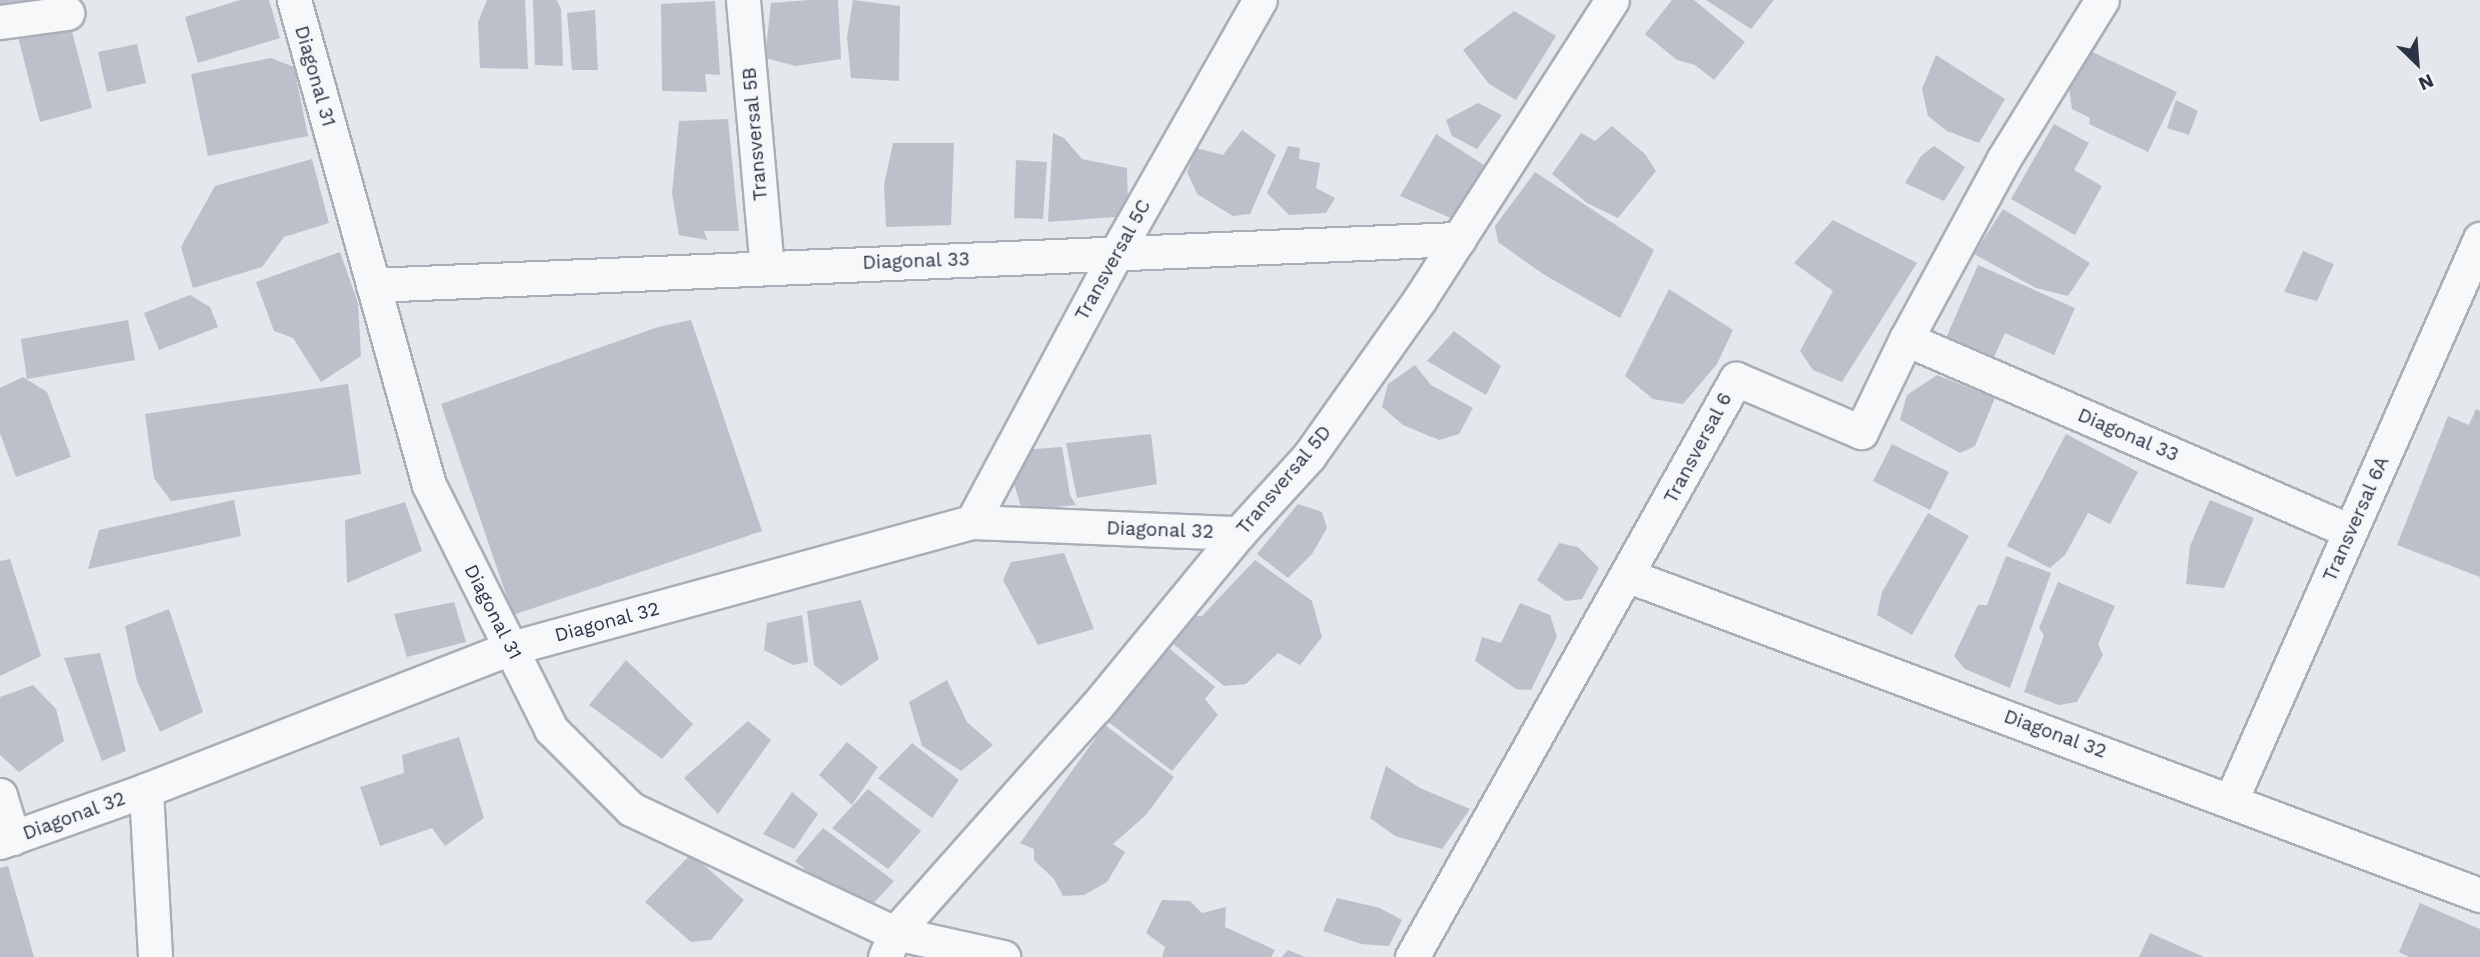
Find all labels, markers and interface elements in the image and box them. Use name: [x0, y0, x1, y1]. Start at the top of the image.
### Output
street label: Diagonal 31: [290, 23, 340, 129]
north arrow: [2382, 28, 2452, 98]
street label: Transversal 5B: [738, 66, 772, 202]
text: N: [2415, 69, 2437, 96]
street label: Transversal 5C: [1070, 195, 1156, 325]
street label: Diagonal 33: [862, 248, 970, 274]
street label: Transversal 6: [1659, 388, 1737, 508]
street label: Diagonal 33: [2074, 403, 2182, 467]
street label: Transversal 5D: [1232, 421, 1336, 539]
street label: Transversal 6A: [2318, 453, 2394, 585]
street label: Diagonal 32: [1106, 517, 1214, 543]
street label: Diagonal 31: [459, 560, 527, 664]
street label: Diagonal 32: [552, 597, 662, 647]
street label: Diagonal 32: [2000, 705, 2110, 763]
street label: Diagonal 32: [19, 787, 129, 845]

